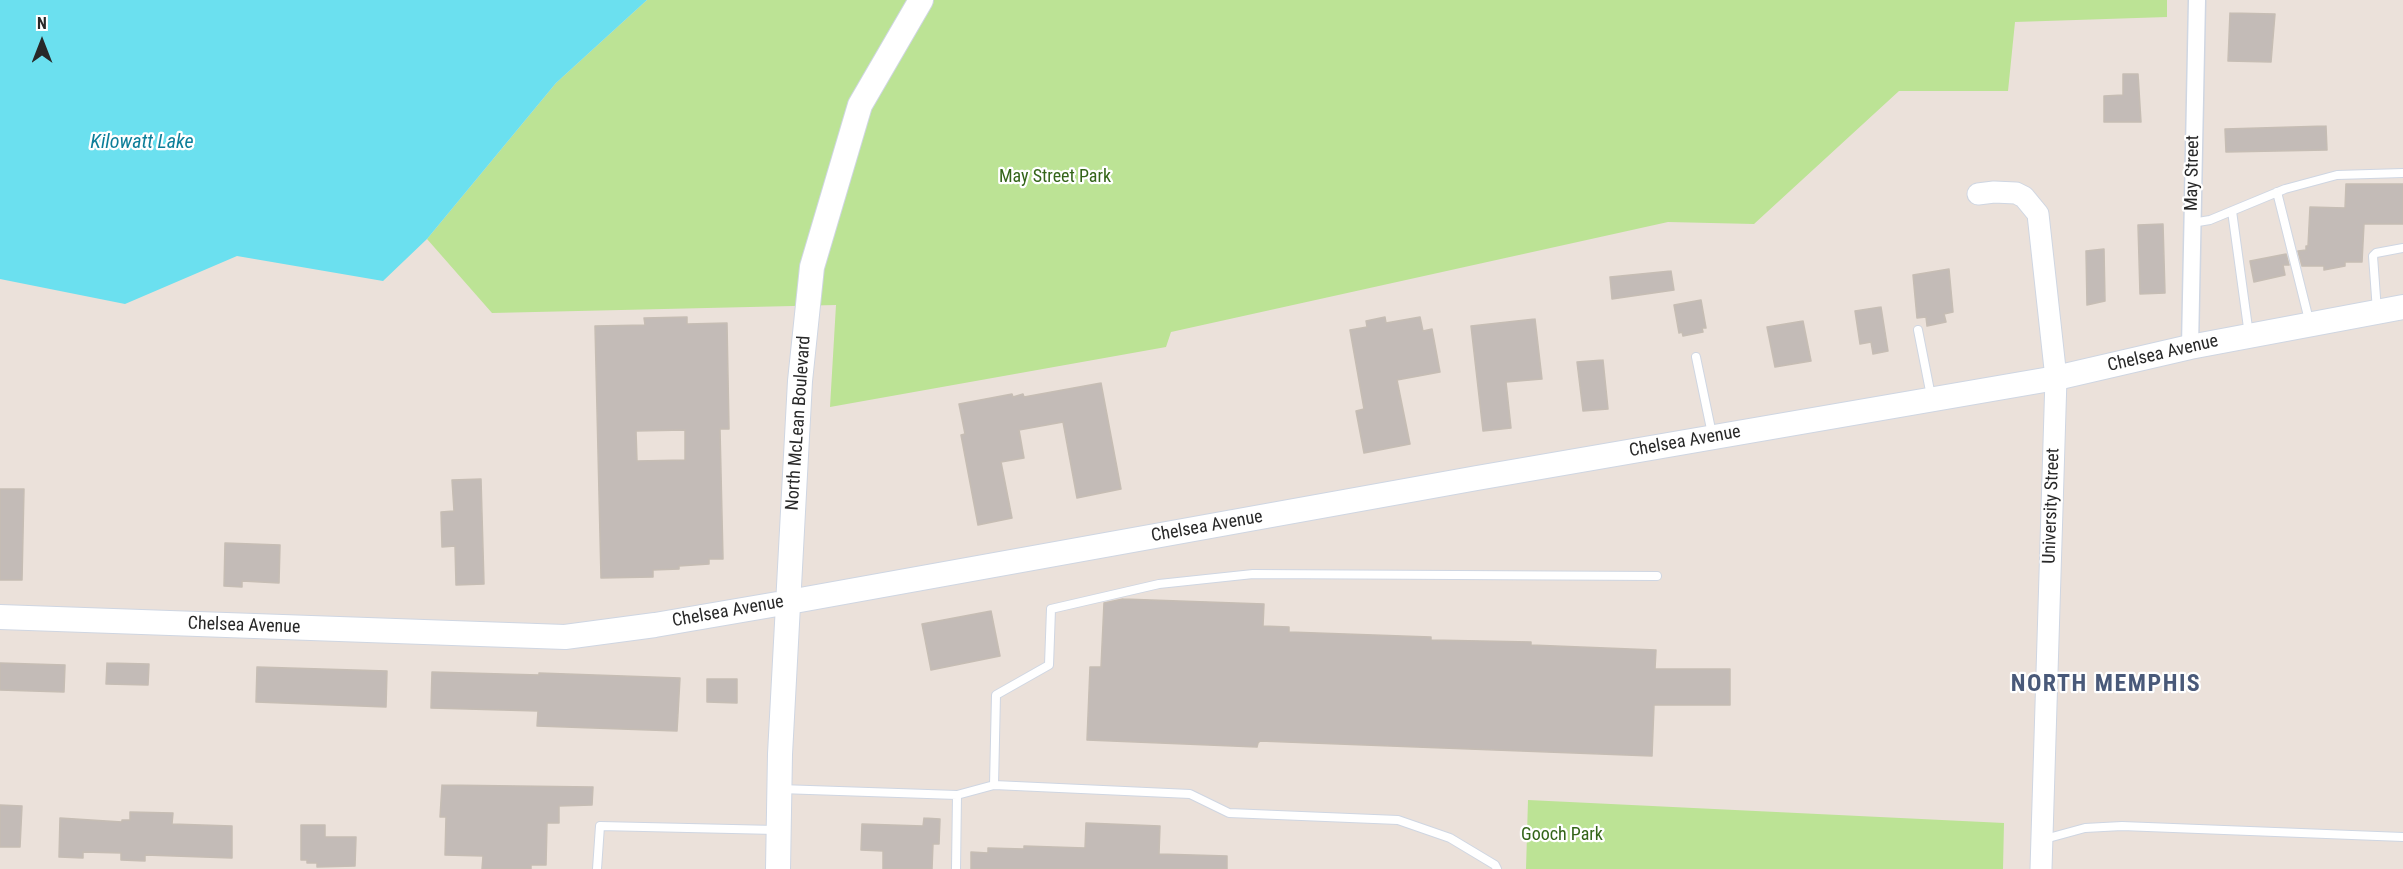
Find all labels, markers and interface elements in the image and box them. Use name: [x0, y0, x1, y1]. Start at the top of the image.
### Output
north arrow: [12, 12, 72, 72]
text: N: [37, 14, 47, 33]
water label: Kilowatt Lake: [90, 131, 194, 155]
street label: May Street: [2182, 135, 2204, 211]
park label: May Street Park: [999, 166, 1111, 188]
street label: Chelsea Avenue: [2106, 331, 2220, 377]
street label: North McLean Boulevard: [782, 335, 816, 511]
street label: Chelsea Avenue: [1628, 422, 1742, 462]
street label: University Street: [2039, 448, 2065, 564]
street label: Chelsea Avenue: [1150, 507, 1264, 547]
street label: Chelsea Avenue: [671, 592, 785, 632]
street label: Chelsea Avenue: [187, 613, 301, 639]
district label: NORTH MEMPHIS: [2011, 671, 2201, 699]
park label: Gooch Park: [1521, 824, 1603, 846]

